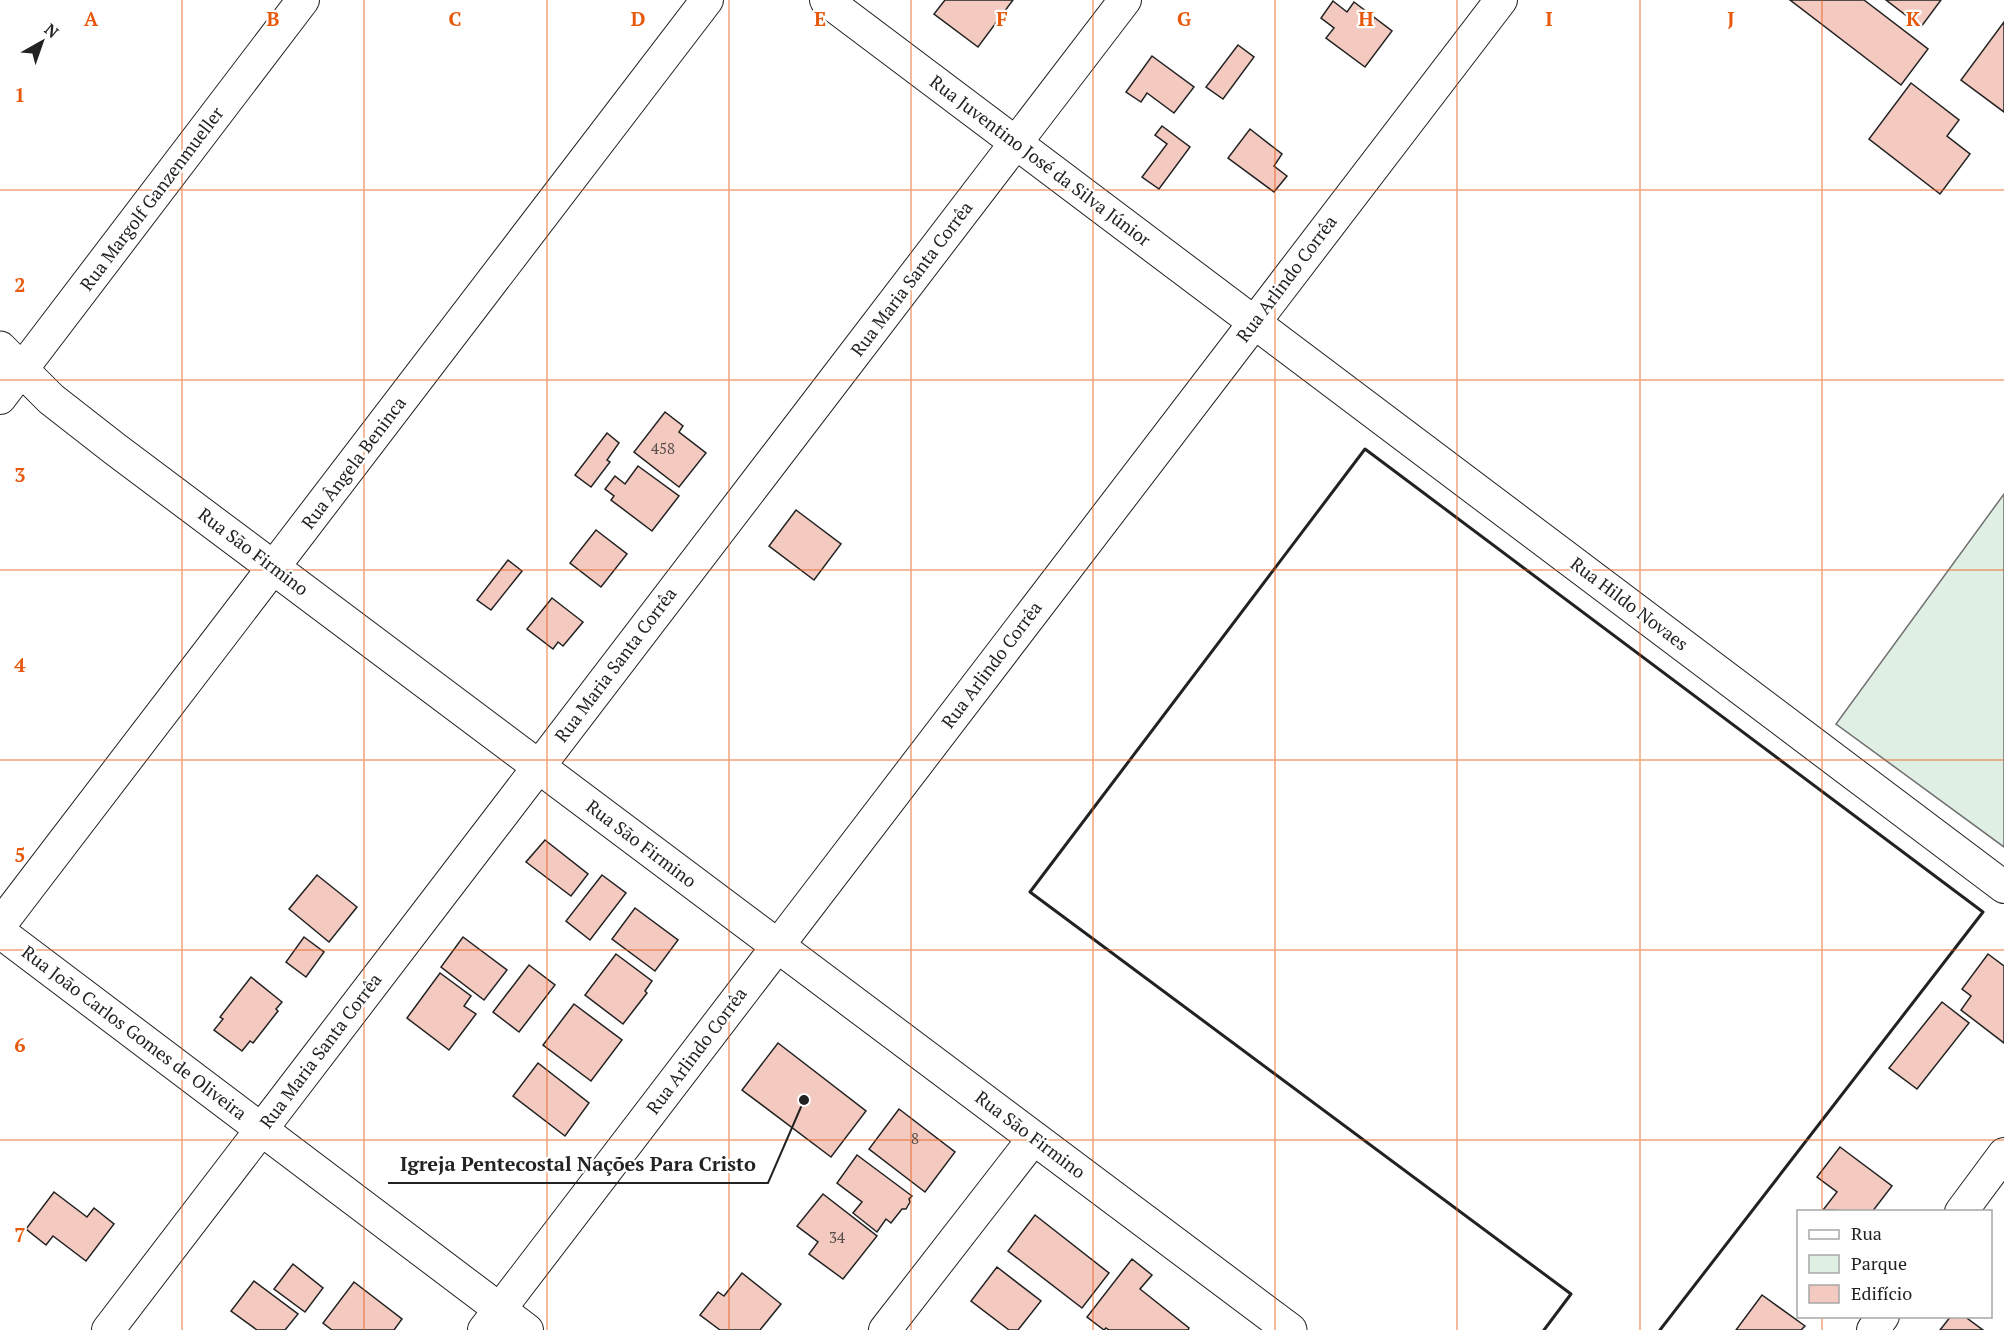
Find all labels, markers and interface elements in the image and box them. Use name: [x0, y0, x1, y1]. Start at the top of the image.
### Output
text: A: [84, 5, 99, 32]
text: B: [267, 5, 280, 32]
text: C: [448, 5, 462, 32]
text: D: [631, 5, 645, 32]
text: E: [814, 5, 826, 32]
text: F: [996, 5, 1008, 32]
text: G: [1177, 5, 1191, 32]
text: H: [1358, 5, 1374, 32]
text: I: [1545, 5, 1553, 32]
text: J: [1727, 5, 1735, 32]
text: K: [1906, 5, 1921, 32]
north arrow: [12, 12, 72, 72]
text: N: [40, 18, 63, 43]
street label: Rua Juventino José da Silva Júnior: [925, 69, 1156, 251]
text: 1: [14, 81, 26, 108]
street label: Rua Margolf Ganzenmueller: [74, 101, 228, 295]
street label: Rua Maria Santa Corrêa: [845, 196, 977, 361]
street label: Rua Arlindo Corrêa: [1231, 210, 1342, 347]
text: 2: [14, 271, 26, 298]
street label: Rua Ângela Beninca: [296, 391, 411, 533]
house number: 458: [651, 438, 675, 458]
text: 3: [14, 461, 26, 488]
street label: Rua São Firmino: [194, 502, 314, 601]
street label: Rua Hildo Novaes: [1566, 551, 1693, 655]
street label: Rua Maria Santa Corrêa: [549, 582, 681, 747]
street label: Rua Arlindo Corrêa: [936, 596, 1047, 733]
text: 4: [14, 651, 26, 678]
street label: Rua São Firmino: [582, 794, 702, 893]
text: 5: [14, 841, 26, 868]
street label: Rua João Carlos Gomes de Oliveira: [17, 940, 252, 1125]
street label: Rua Maria Santa Corrêa: [254, 968, 386, 1133]
street label: Rua Arlindo Corrêa: [641, 982, 752, 1119]
text: 6: [14, 1031, 26, 1058]
street label: Rua São Firmino: [971, 1085, 1091, 1184]
house number: 8: [911, 1128, 919, 1148]
callout: Igreja Pentecostal Nações Para Cristo: [388, 1145, 768, 1183]
text: Igreja Pentecostal Nações Para Cristo: [400, 1150, 756, 1177]
legend: [1797, 1210, 1992, 1318]
text: 7: [14, 1221, 26, 1248]
text: Rua: [1851, 1221, 1882, 1245]
house number: 34: [829, 1227, 845, 1247]
text: Parque: [1851, 1251, 1907, 1275]
text: Edifício: [1851, 1281, 1912, 1305]

